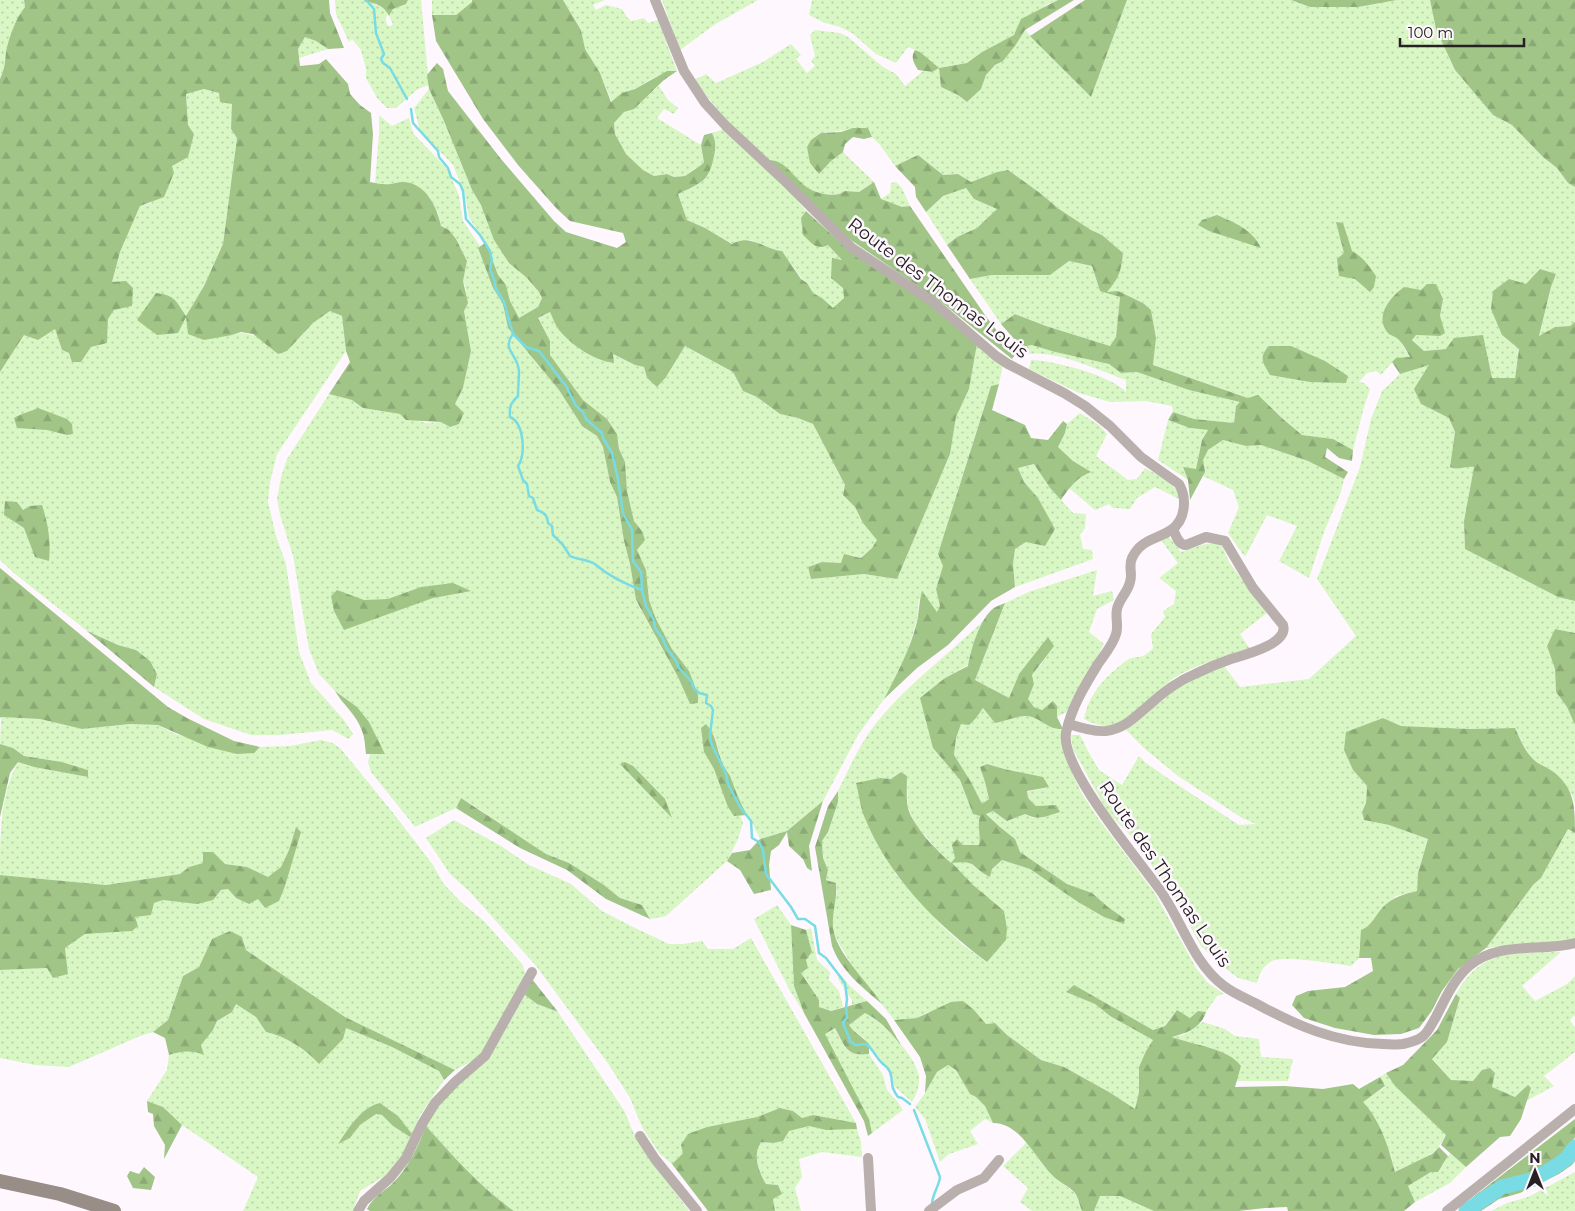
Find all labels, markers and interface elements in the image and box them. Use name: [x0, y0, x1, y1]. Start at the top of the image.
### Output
scale bar: [1400, 15, 1524, 47]
text: 100 m: [1408, 23, 1453, 42]
street label: Route des Thomas Louis: [844, 213, 1033, 363]
street label: Route des Thomas Louis: [1094, 777, 1236, 972]
north arrow: [1510, 1146, 1560, 1196]
text: N: [1529, 1149, 1541, 1167]

